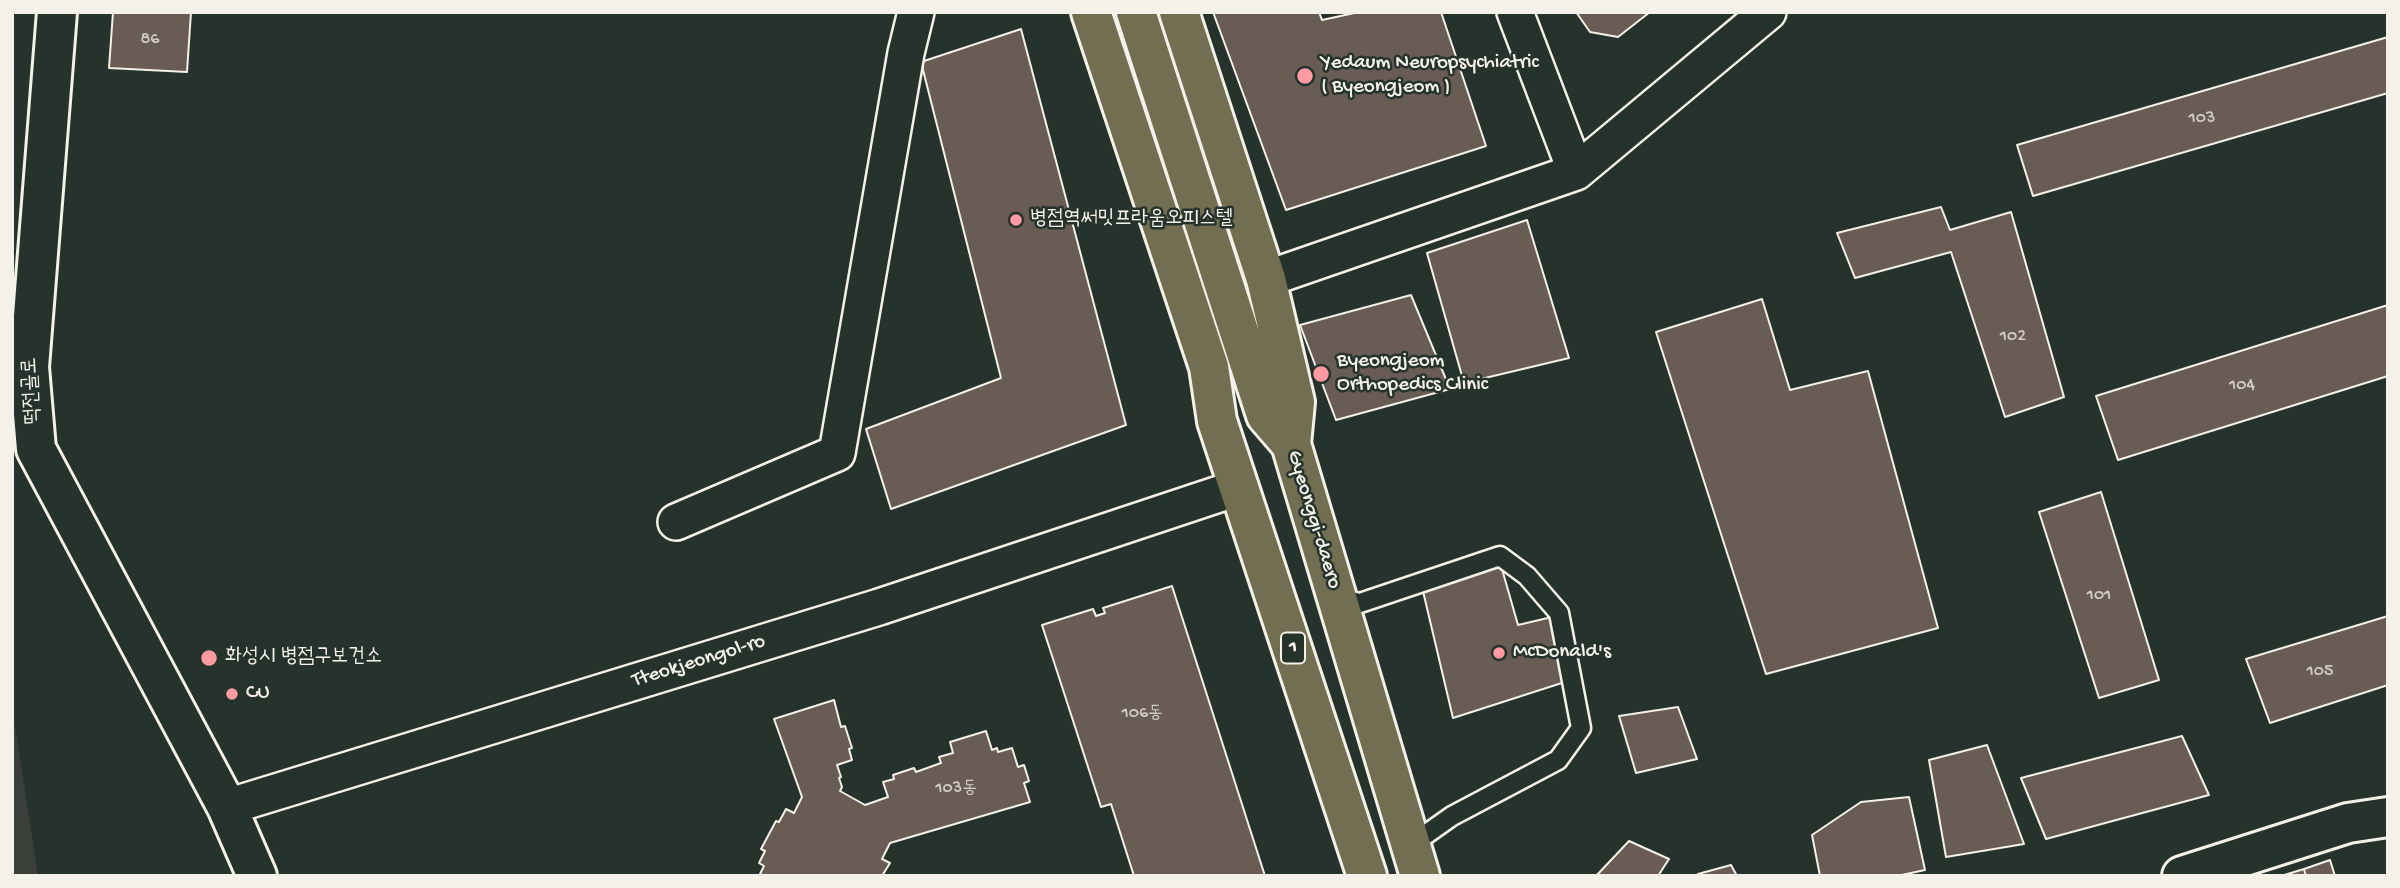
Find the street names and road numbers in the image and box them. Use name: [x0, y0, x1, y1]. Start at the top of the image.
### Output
street label: 떡전골로: [19, 357, 47, 425]
street label: Gyeonggi-daero: [1280, 448, 1346, 592]
street label: Tteokjeongol-ro: [629, 630, 769, 694]
road number: 1: [1281, 632, 1305, 664]

